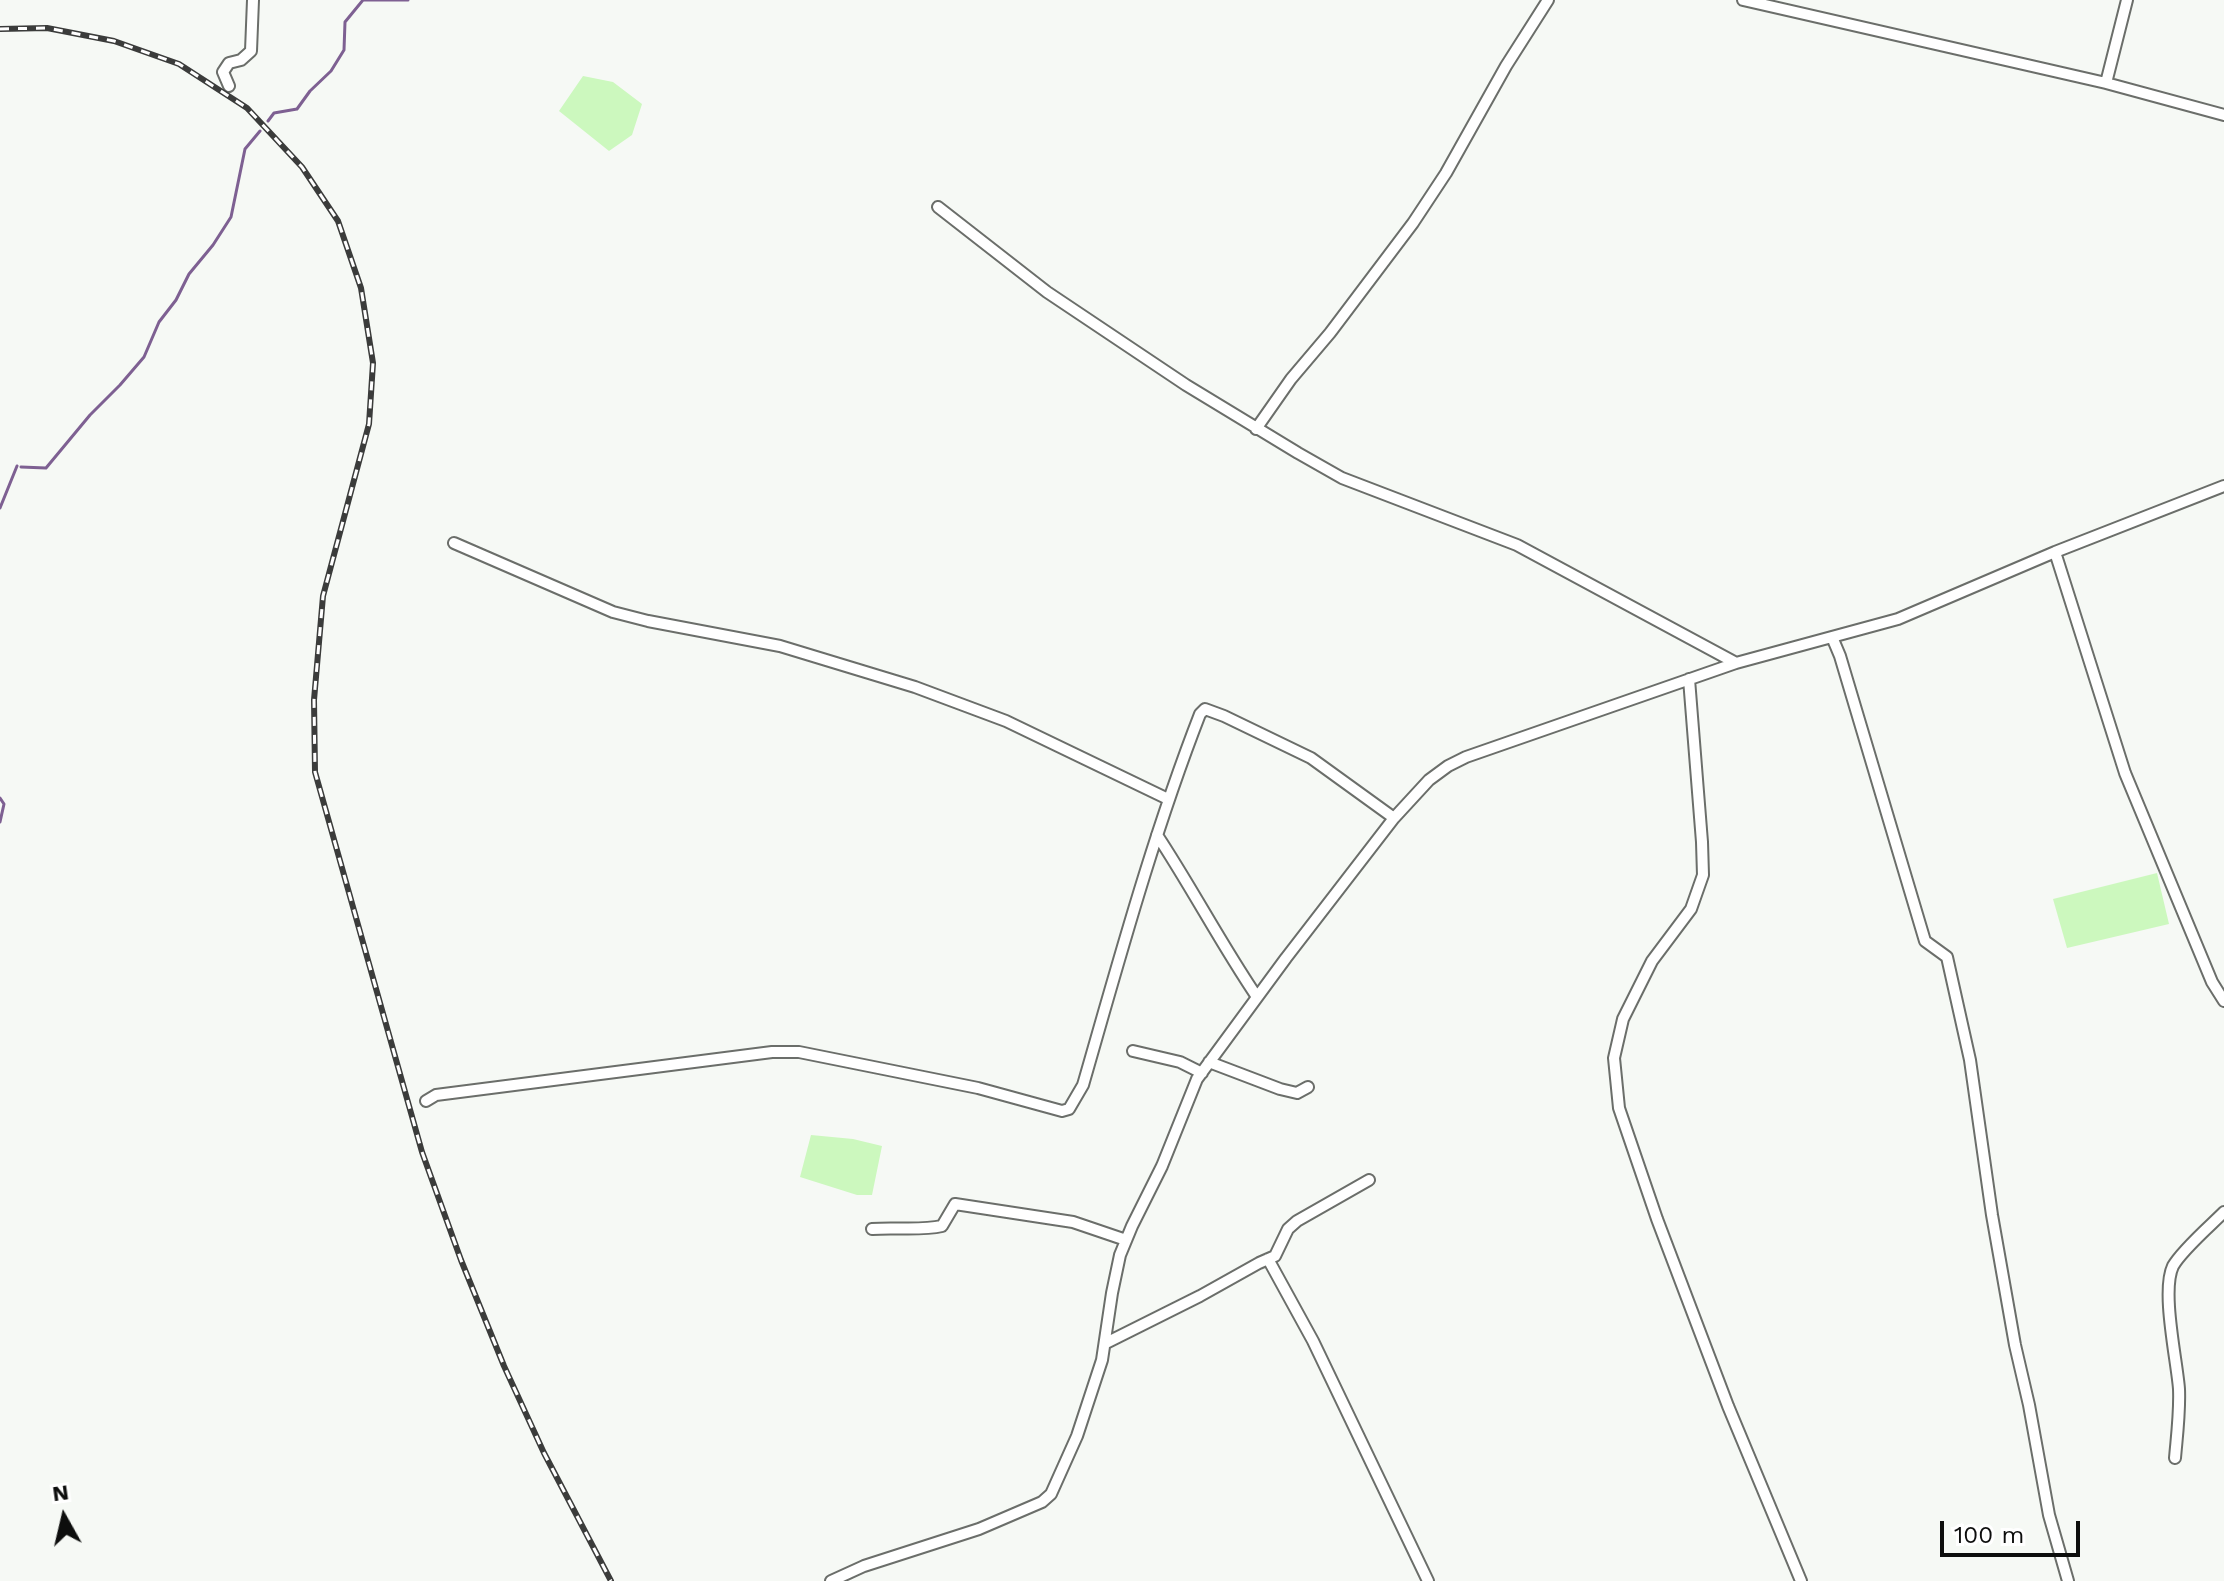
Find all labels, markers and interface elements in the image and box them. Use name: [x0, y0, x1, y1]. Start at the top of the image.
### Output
north arrow: [24, 1477, 104, 1557]
text: N: [51, 1479, 70, 1506]
scale bar: [1944, 1505, 2084, 1555]
text: 100 m: [1954, 1521, 2024, 1549]

